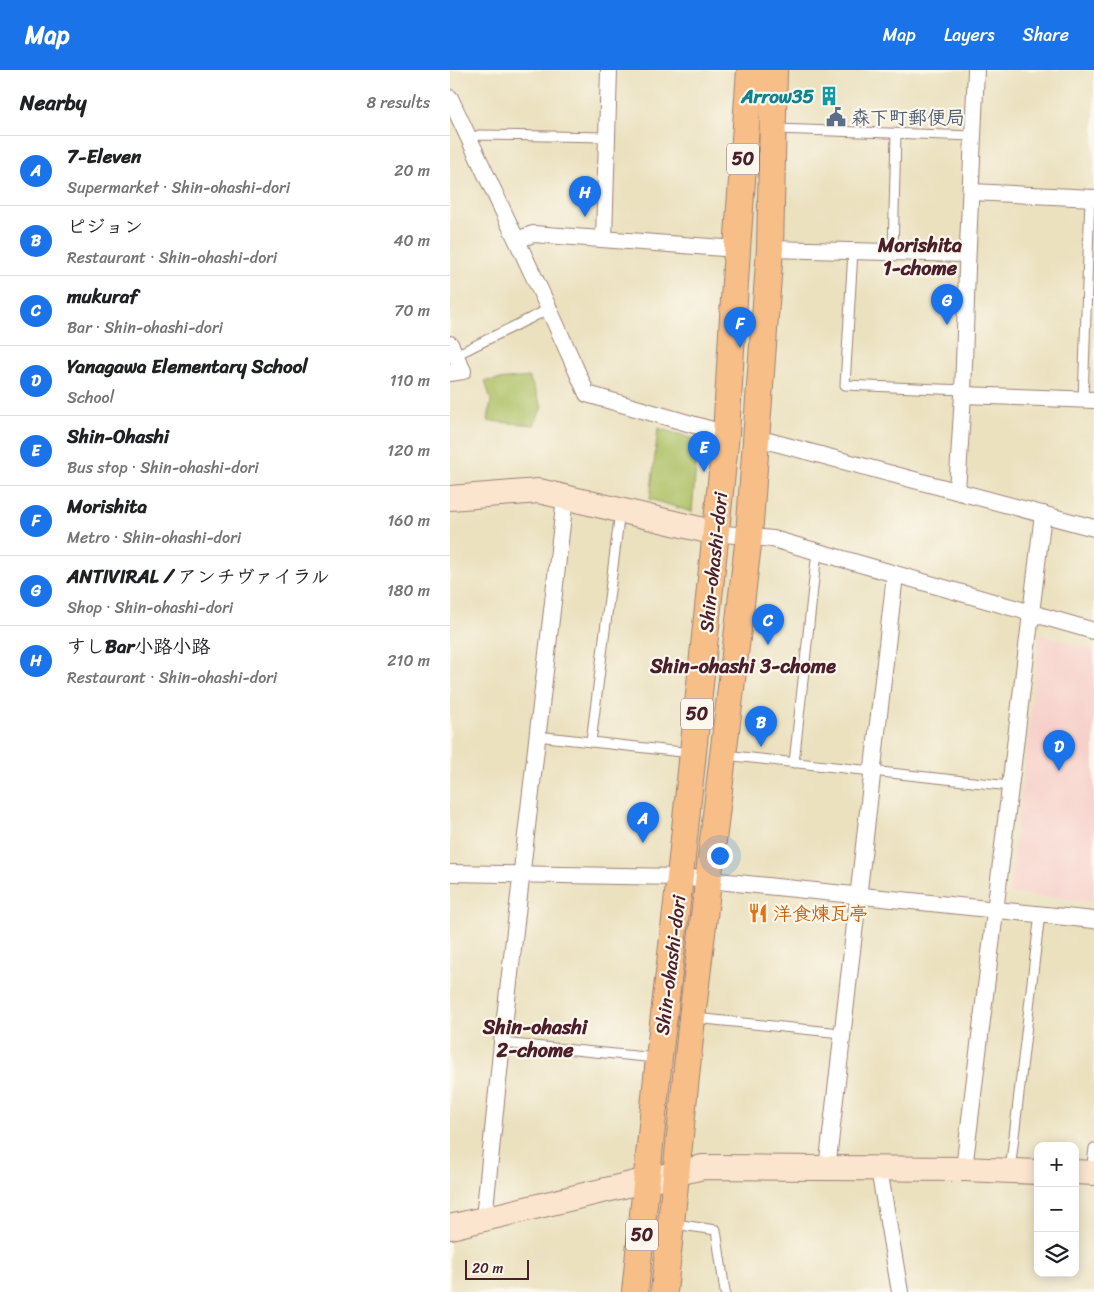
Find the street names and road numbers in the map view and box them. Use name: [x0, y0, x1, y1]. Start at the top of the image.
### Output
road number: 50: [727, 144, 759, 175]
street label: Shin-ohashi-dori: [690, 490, 737, 634]
road number: 50: [681, 699, 713, 730]
street label: Shin-ohashi-dori: [646, 892, 696, 1037]
road number: 50: [626, 1220, 658, 1250]

